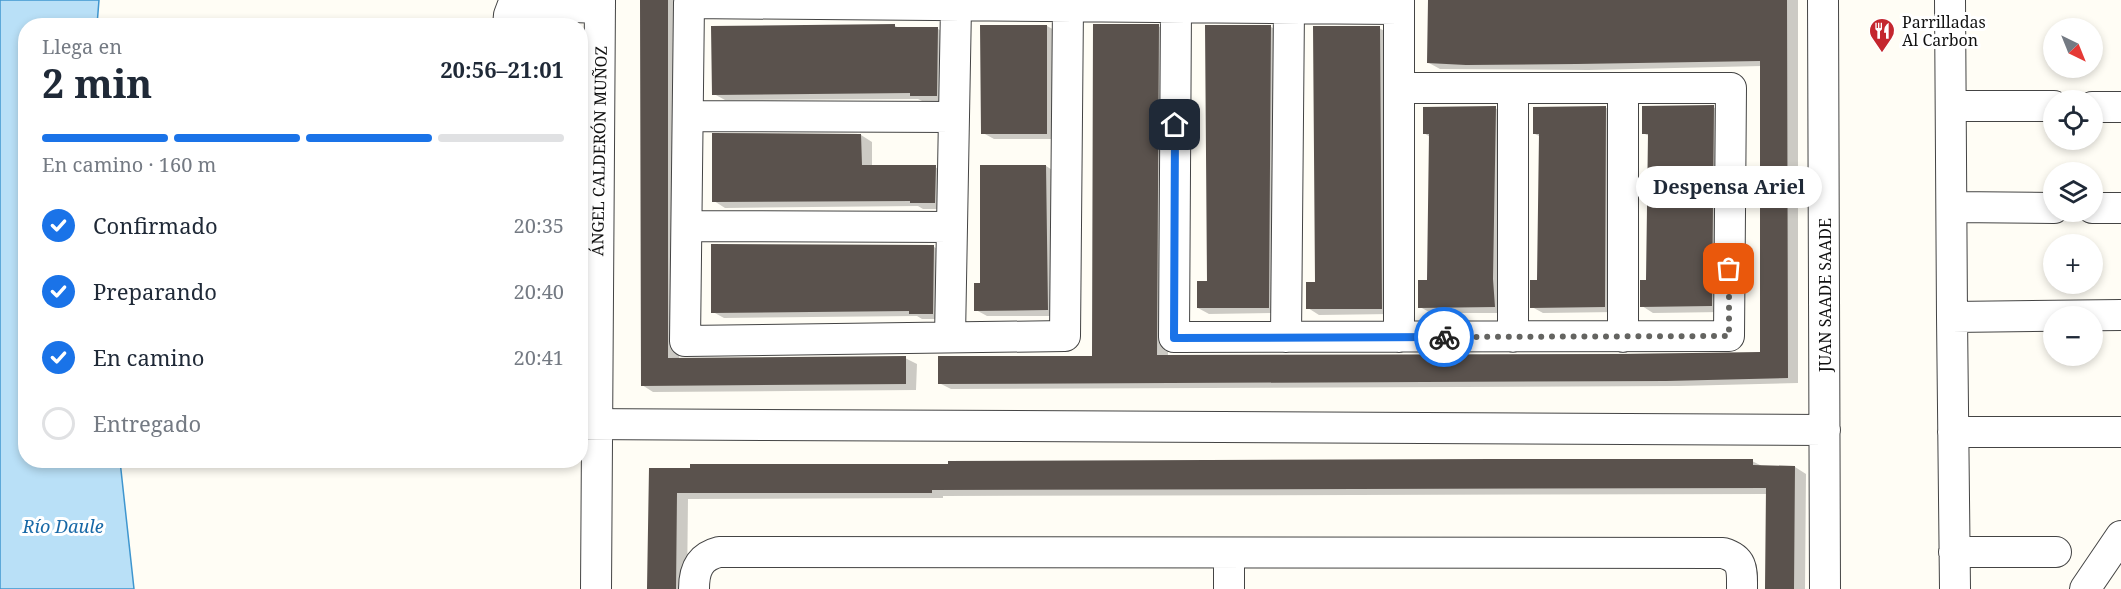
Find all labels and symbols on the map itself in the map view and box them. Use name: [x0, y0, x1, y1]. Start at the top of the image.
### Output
place label: Parrilladas Al Carbon: [1902, 11, 1986, 51]
restaurant icon: Parrilladas Al Carbon: [1867, 16, 1897, 54]
north arrow: [2043, 18, 2103, 78]
street label: ÁNGEL CALDERÓN MUÑOZ: [586, 46, 612, 256]
pin: [1149, 99, 1200, 150]
callout: Despensa Ariel: [1636, 167, 1822, 209]
street label: JUAN SAADE SAADE: [1814, 218, 1836, 373]
pin: [1703, 243, 1754, 294]
courier: [1414, 307, 1474, 367]
water label: Río Daule: [21, 514, 104, 538]

